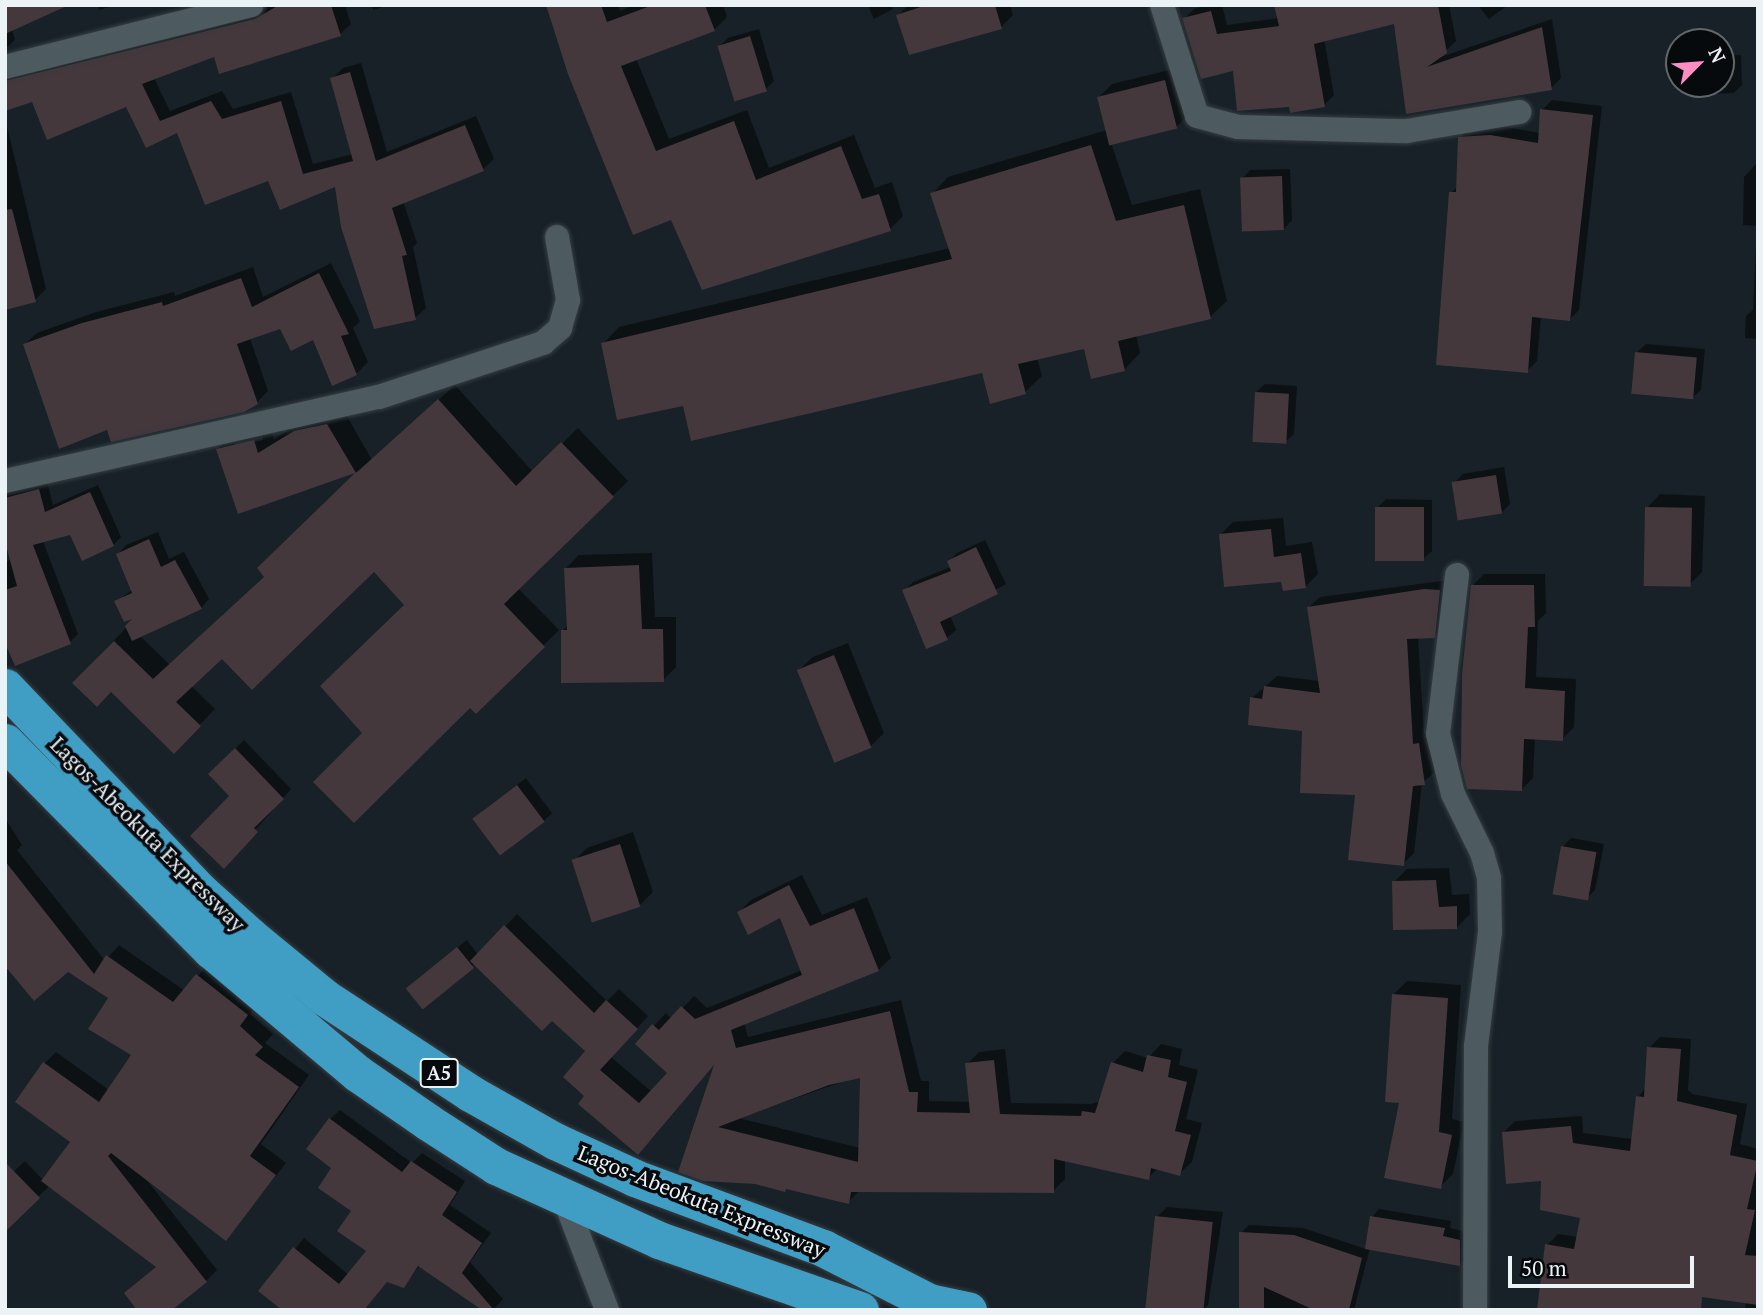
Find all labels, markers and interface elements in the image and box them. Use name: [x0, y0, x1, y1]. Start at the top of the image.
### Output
north arrow: [1665, 28, 1735, 98]
text: N: [1703, 43, 1732, 67]
street label: Lagos-Abeokuta Expressway: [46, 732, 250, 936]
road number: A5: [418, 1058, 460, 1088]
street label: Lagos-Abeokuta Expressway: [575, 1140, 829, 1262]
scale bar: [1511, 1242, 1696, 1286]
text: 50 m: [1521, 1254, 1567, 1282]

